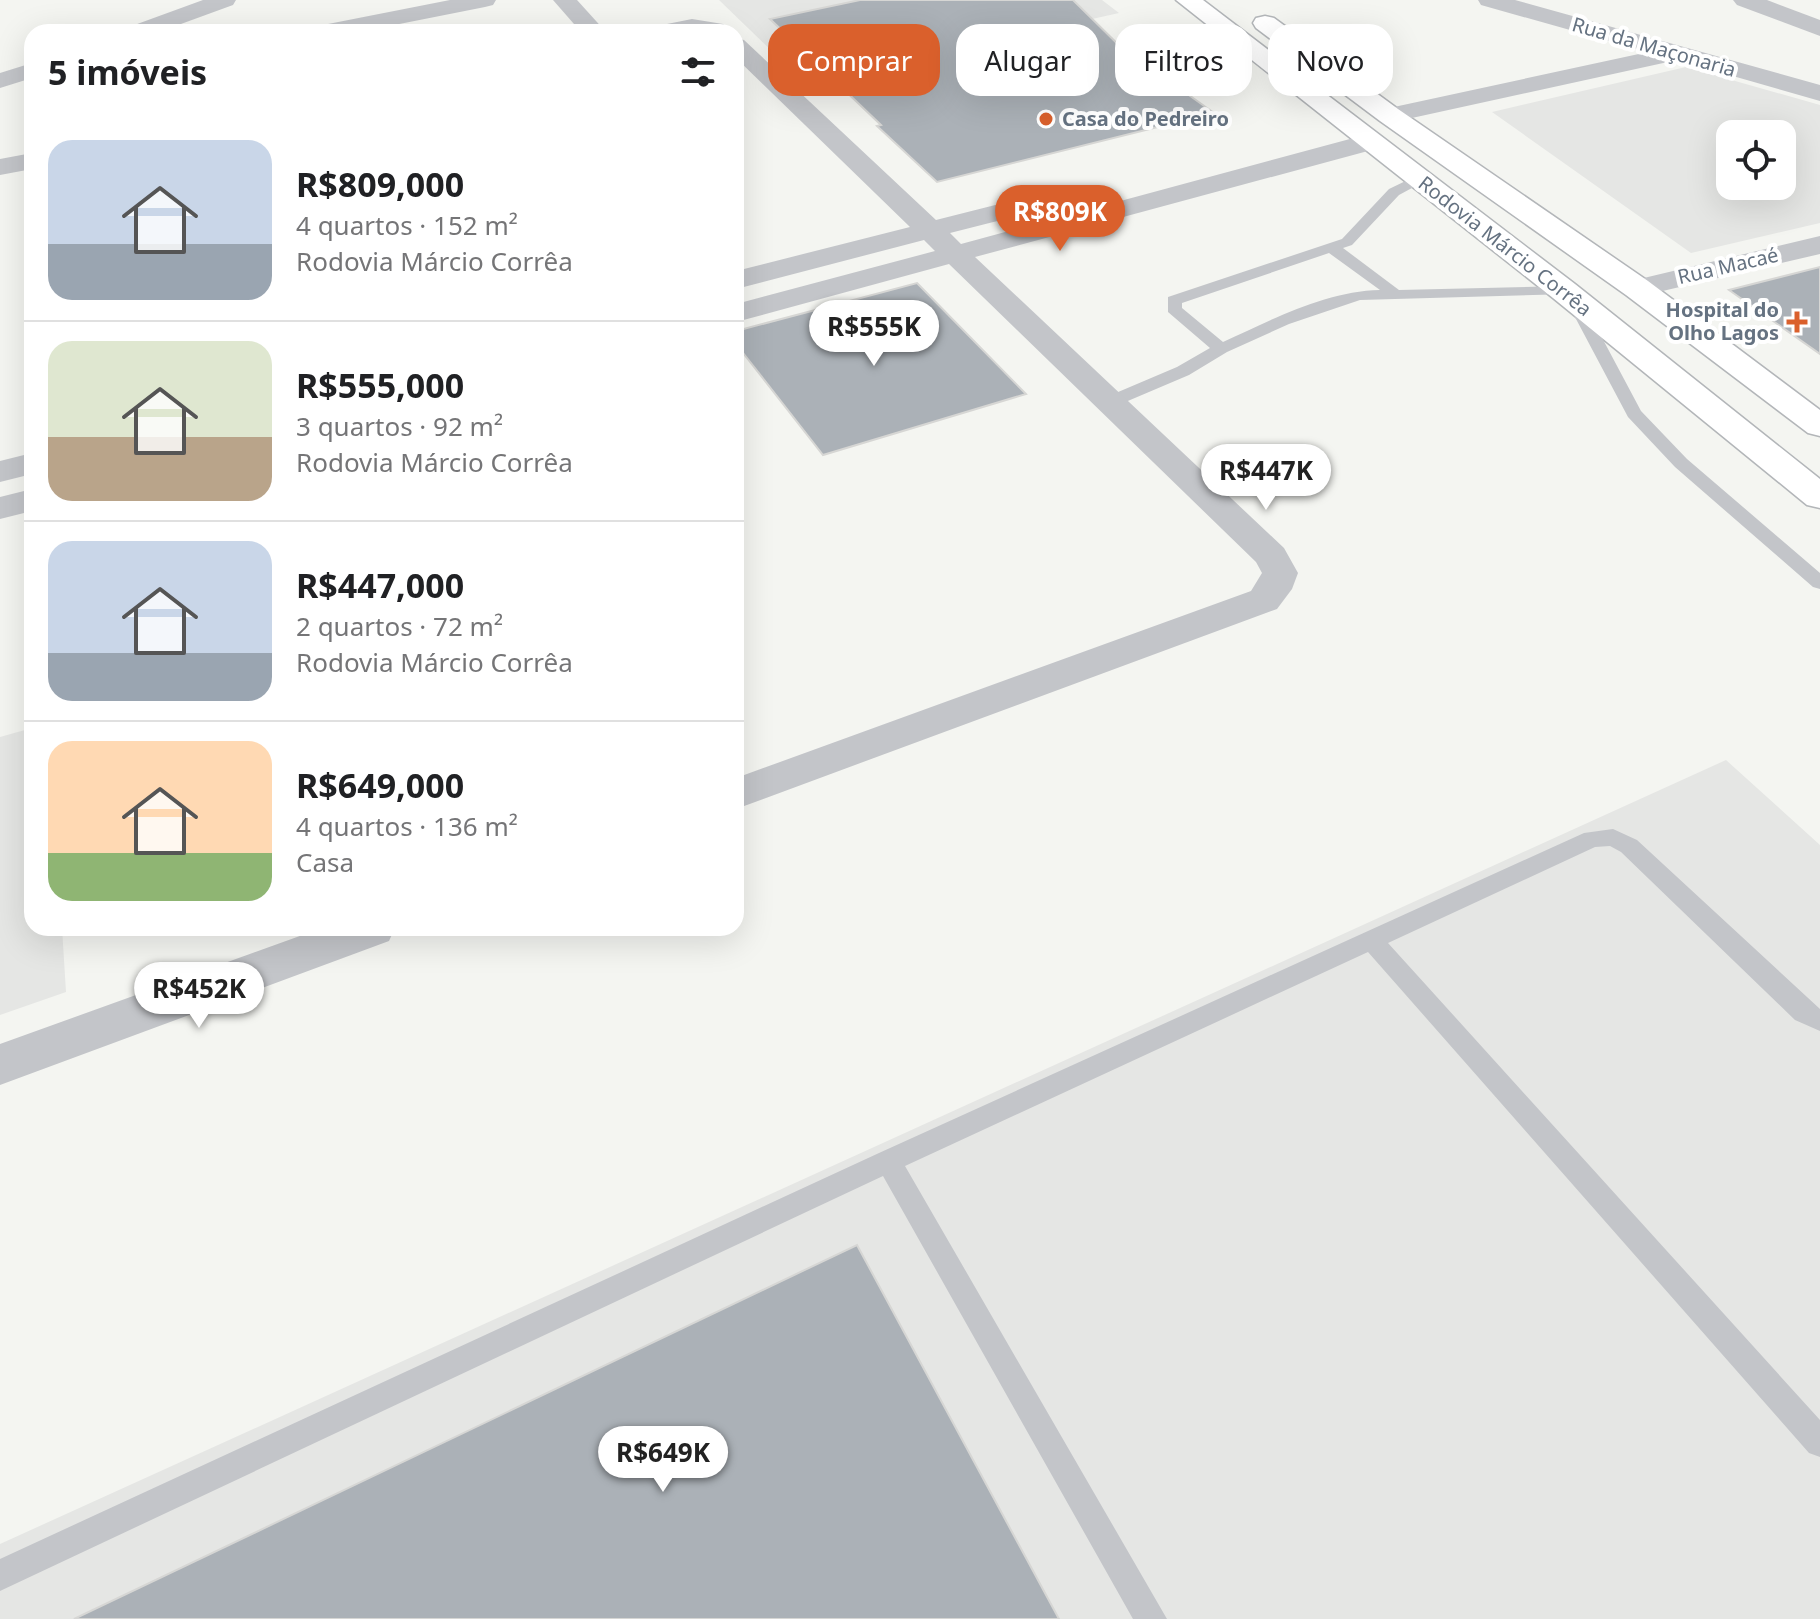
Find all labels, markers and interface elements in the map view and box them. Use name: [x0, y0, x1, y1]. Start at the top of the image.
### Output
street label: Rua da Maçonaria: [1569, 10, 1739, 83]
chip: Comprar: [768, 24, 940, 96]
chip: Alugar: [956, 24, 1099, 96]
chip: Filtros: [1115, 24, 1252, 96]
chip: Novo: [1268, 24, 1393, 96]
text: 5 imóveis: [48, 49, 207, 95]
icon: filters: [676, 50, 720, 94]
place label: Casa do Pedreiro: [1062, 105, 1229, 132]
marker: Casa do Pedreiro: [1037, 110, 1055, 128]
map controls: [1716, 120, 1796, 200]
button: locate: [1716, 120, 1796, 200]
text: R$809,000: [296, 161, 464, 207]
street label: Rodovia Márcio Corrêa: [1413, 169, 1598, 322]
icon: home: [112, 172, 208, 268]
pin: R$809K: [995, 185, 1125, 253]
text: R$809K: [1013, 193, 1107, 229]
text: 4 quartos · 152 m²: [296, 207, 518, 243]
street label: Rua Macaé: [1675, 241, 1781, 290]
text: Rodovia Márcio Corrêa: [296, 243, 573, 279]
place label: Hospital do Olho Lagos: [1666, 296, 1779, 346]
pin: R$555K: [809, 300, 939, 368]
text: R$555K: [827, 308, 921, 344]
marker: Hospital do Olho Lagos: [1786, 311, 1808, 333]
text: R$555,000: [296, 362, 464, 408]
icon: home: [112, 373, 208, 469]
text: 3 quartos · 92 m²: [296, 408, 503, 444]
text: Rodovia Márcio Corrêa: [296, 444, 573, 480]
pin: R$447K: [1201, 444, 1331, 512]
text: R$447K: [1219, 452, 1313, 488]
text: R$447,000: [296, 562, 464, 608]
icon: home: [112, 573, 208, 669]
text: 2 quartos · 72 m²: [296, 608, 503, 644]
text: Rodovia Márcio Corrêa: [296, 644, 573, 680]
text: R$649,000: [296, 762, 464, 808]
icon: home: [112, 773, 208, 869]
text: 4 quartos · 136 m²: [296, 808, 518, 844]
text: Casa: [296, 844, 354, 880]
pin: R$452K: [134, 962, 264, 1030]
text: R$452K: [152, 970, 246, 1006]
pin: R$649K: [598, 1426, 728, 1494]
text: R$649K: [616, 1434, 710, 1470]

